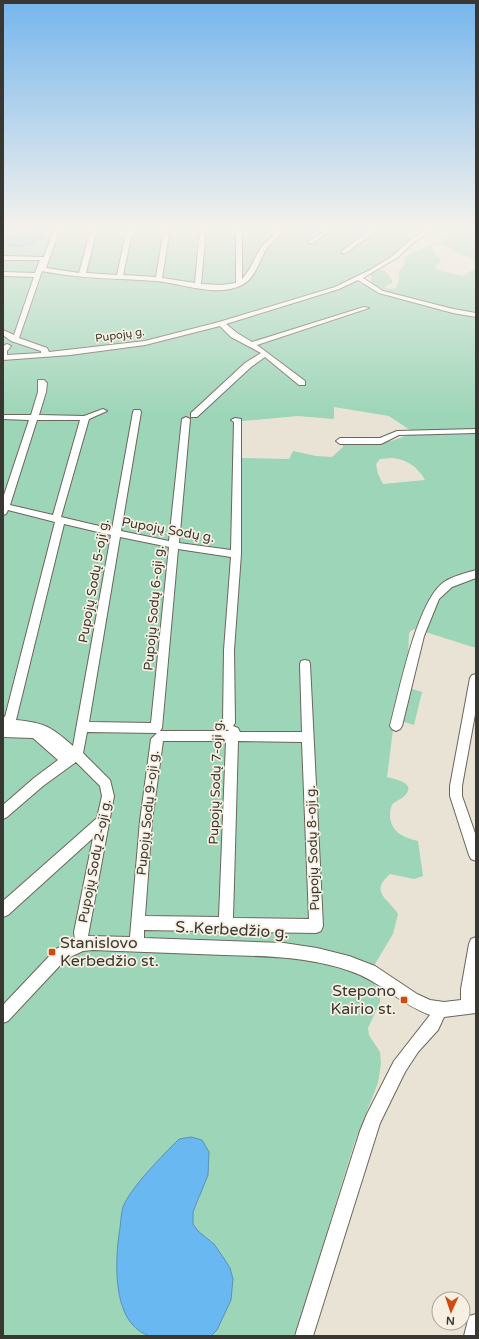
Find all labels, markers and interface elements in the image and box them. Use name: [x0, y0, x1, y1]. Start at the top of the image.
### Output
street label: Pupojų g.: [94, 325, 146, 345]
street label: Pupojų Sodų g.: [120, 514, 216, 546]
street label: Pupojų Sodų 5-oji g.: [75, 518, 113, 644]
street label: Pupojų Sodų 6-oji g.: [141, 545, 167, 671]
street label: Pupojų Sodų 7-oji g.: [206, 719, 226, 845]
street label: Pupojų Sodų 9-oji g.: [133, 750, 163, 876]
street label: Pupojų Sodų 8-oji g.: [303, 785, 323, 911]
street label: Pupojų Sodų 2-oji g.: [75, 798, 115, 924]
street label: S. Kerbedžio g.: [175, 917, 289, 943]
place label: Stanislovo Kerbedžio st.: [60, 933, 159, 971]
marker: Stanislovo Kerbedžio st.: [47, 947, 57, 957]
place label: Stepono Kairio st.: [330, 981, 396, 1019]
marker: Stepono Kairio st.: [399, 995, 409, 1005]
north arrow: [431, 1291, 471, 1331]
text: N: [446, 1314, 455, 1327]

